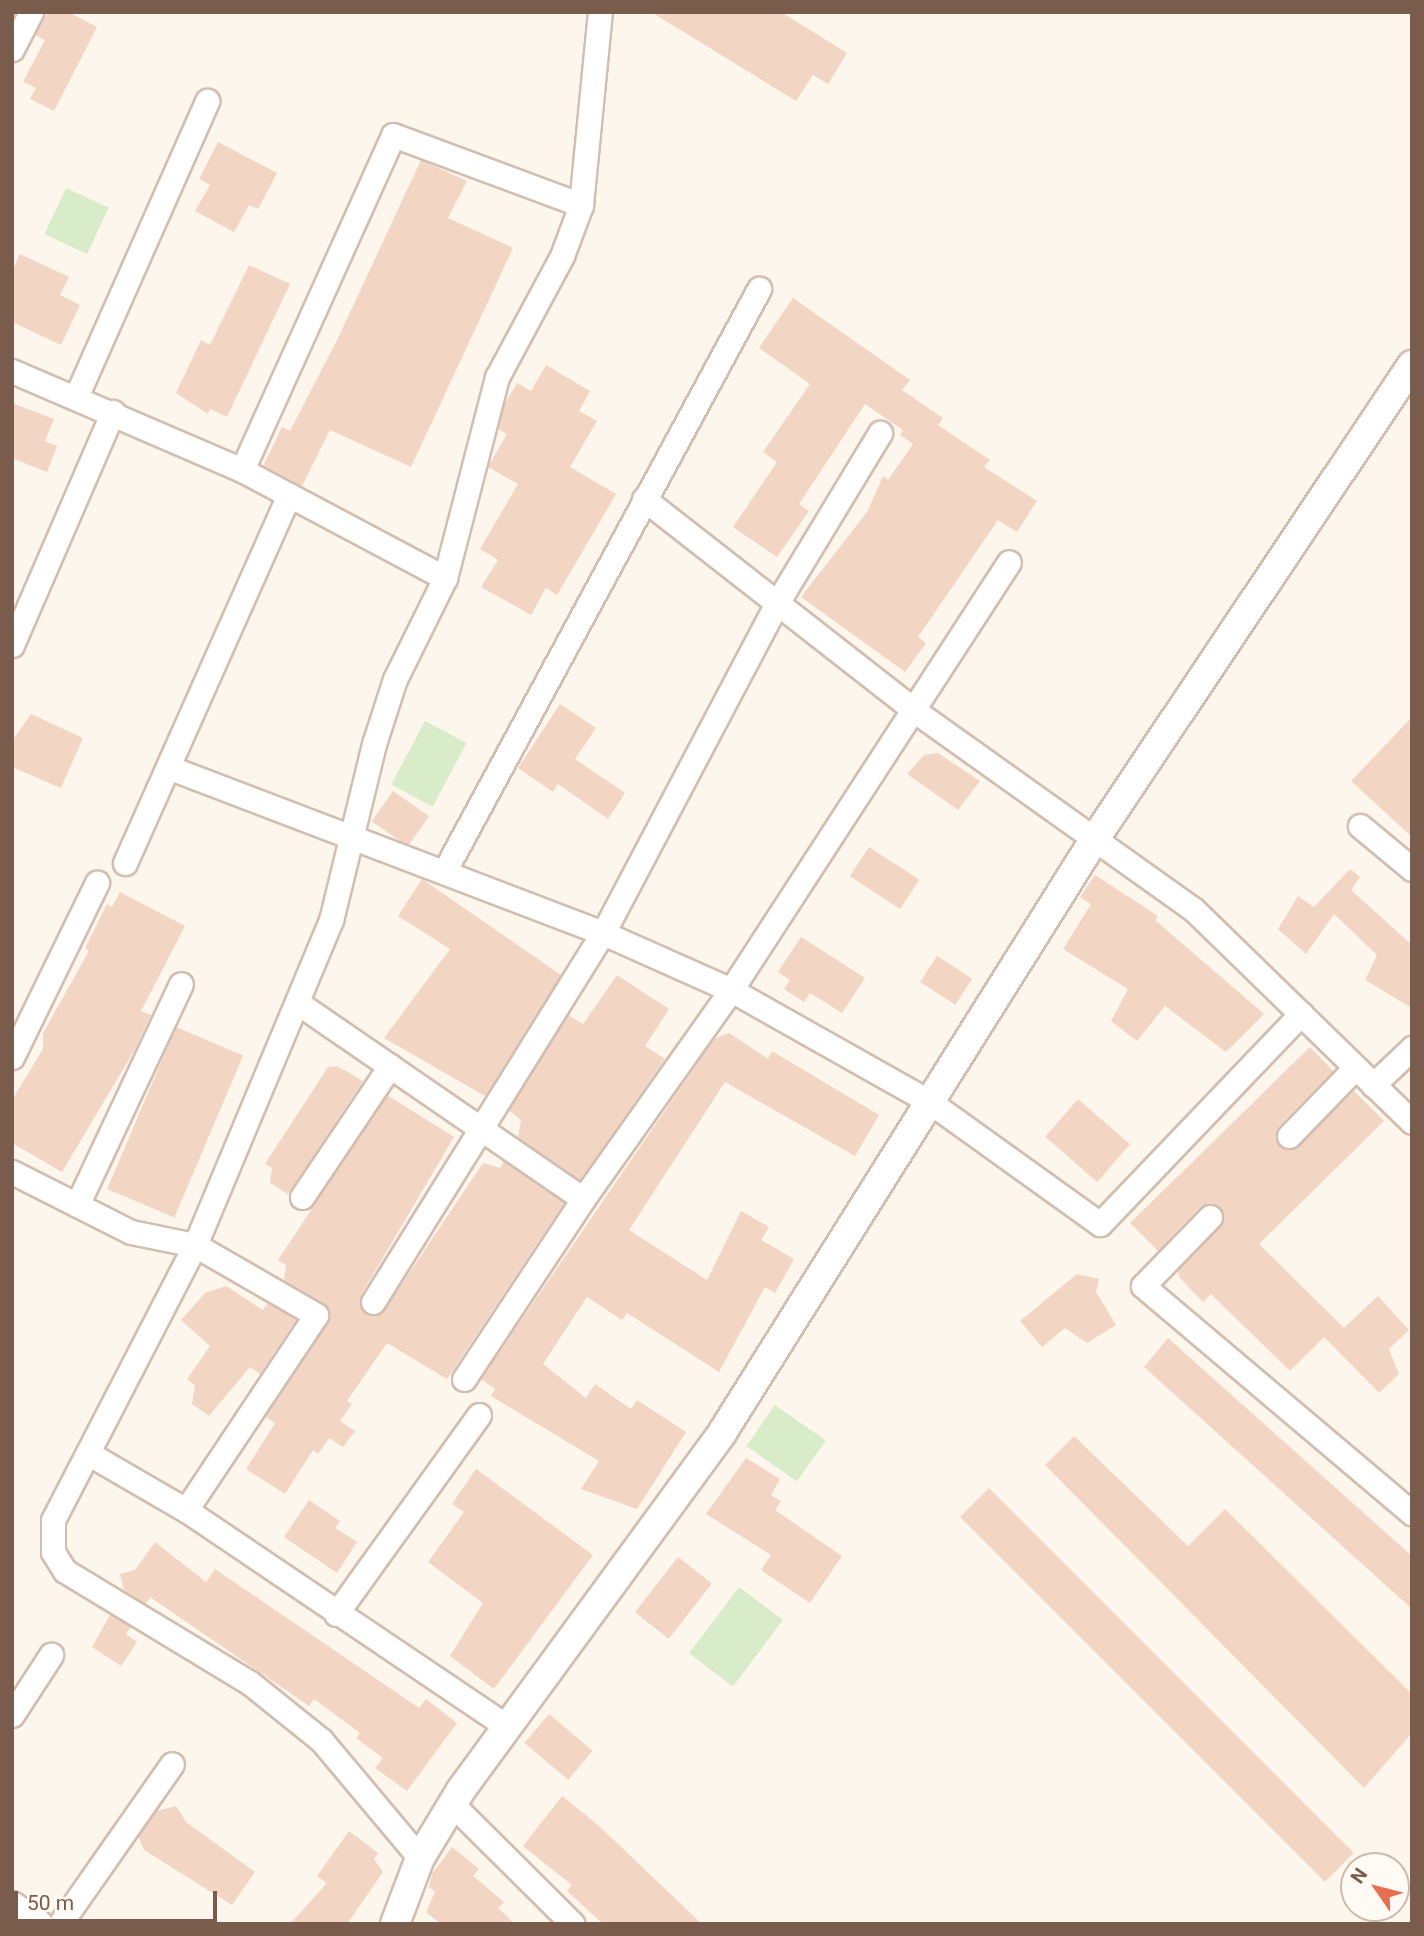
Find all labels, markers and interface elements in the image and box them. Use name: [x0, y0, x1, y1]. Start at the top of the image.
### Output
north arrow: [1340, 1852, 1410, 1922]
text: N: [1346, 1864, 1372, 1888]
scale bar: [18, 1876, 220, 1920]
text: 50 m: [27, 1891, 74, 1915]

